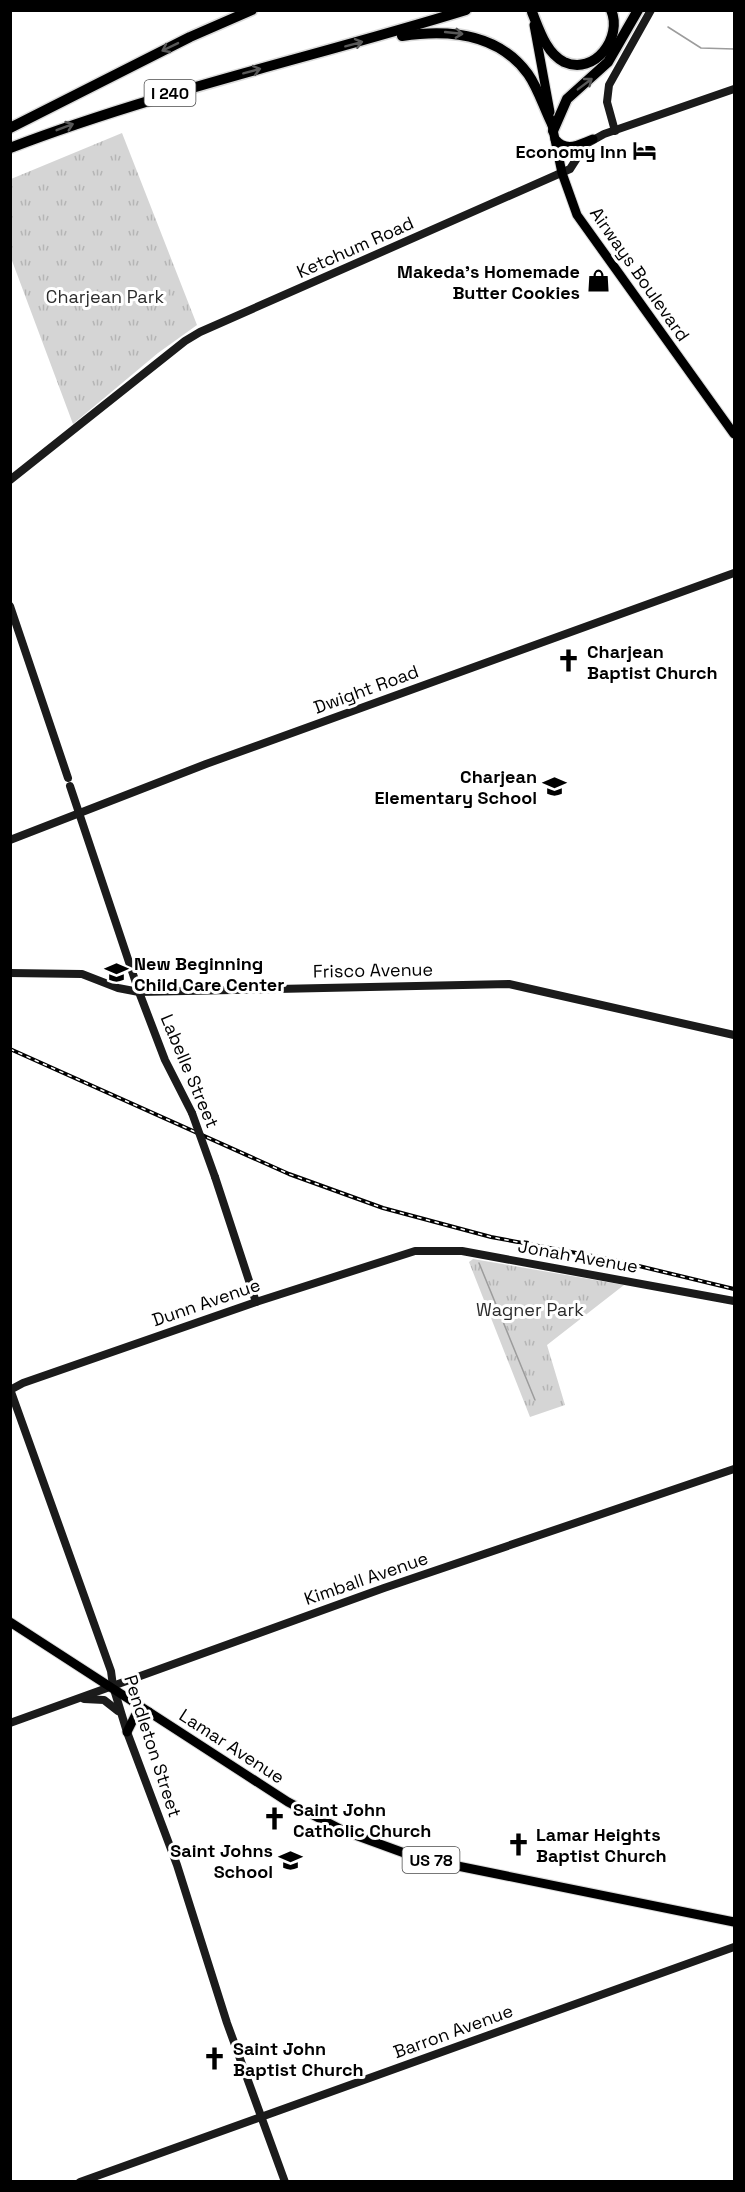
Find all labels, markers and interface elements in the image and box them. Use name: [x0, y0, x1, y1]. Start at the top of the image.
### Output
one-way arrow: [443, 28, 463, 39]
one-way arrow: [344, 37, 363, 49]
one-way arrow: [161, 41, 179, 53]
one-way arrow: [242, 65, 261, 76]
one-way arrow: [576, 78, 592, 90]
road number: I 240: [144, 80, 195, 106]
one-way arrow: [55, 121, 74, 132]
hotel icon: Economy Inn: [632, 138, 658, 164]
place label: Economy Inn: [516, 140, 627, 163]
street label: Airways Boulevard: [585, 202, 695, 346]
street label: Ketchum Road: [293, 211, 417, 283]
place label: Makeda’s Homemade Butter Cookies: [397, 260, 580, 304]
shop icon: Makeda’s Homemade Butter Cookies: [585, 268, 611, 294]
park label: Charjean Park: [46, 285, 164, 308]
place label: Charjean Baptist Church: [587, 640, 718, 684]
church icon: Charjean Baptist Church: [556, 648, 582, 674]
street label: Dwight Road: [310, 659, 422, 719]
place label: Charjean Elementary School: [374, 765, 537, 809]
school or university icon: Charjean Elementary School: [542, 773, 568, 799]
place label: New Beginning Child Care Center: [134, 952, 284, 996]
street label: Frisco Avenue: [313, 957, 433, 983]
school or university icon: New Beginning Child Care Center: [103, 960, 129, 986]
street label: Labelle Street: [156, 1011, 224, 1131]
street label: Jonah Avenue: [516, 1234, 640, 1278]
street label: Dunn Avenue: [149, 1273, 263, 1331]
park label: Wagner Park: [476, 1298, 584, 1321]
street label: Kimball Avenue: [301, 1546, 431, 1610]
street label: Pendleton Street: [119, 1672, 187, 1820]
street label: Lamar Avenue: [175, 1703, 289, 1789]
place label: Saint John Catholic Church: [293, 1798, 431, 1842]
church icon: Saint John Catholic Church: [262, 1806, 288, 1832]
place label: Lamar Heights Baptist Church: [536, 1823, 667, 1867]
church icon: Lamar Heights Baptist Church: [505, 1831, 531, 1857]
place label: Saint Johns School: [170, 1839, 273, 1883]
school or university icon: Saint Johns School: [278, 1847, 304, 1873]
road number: US 78: [402, 1847, 460, 1873]
street label: Barron Avenue: [390, 1999, 516, 2063]
place label: Saint John Baptist Church: [233, 2037, 364, 2081]
church icon: Saint John Baptist Church: [202, 2045, 228, 2071]

